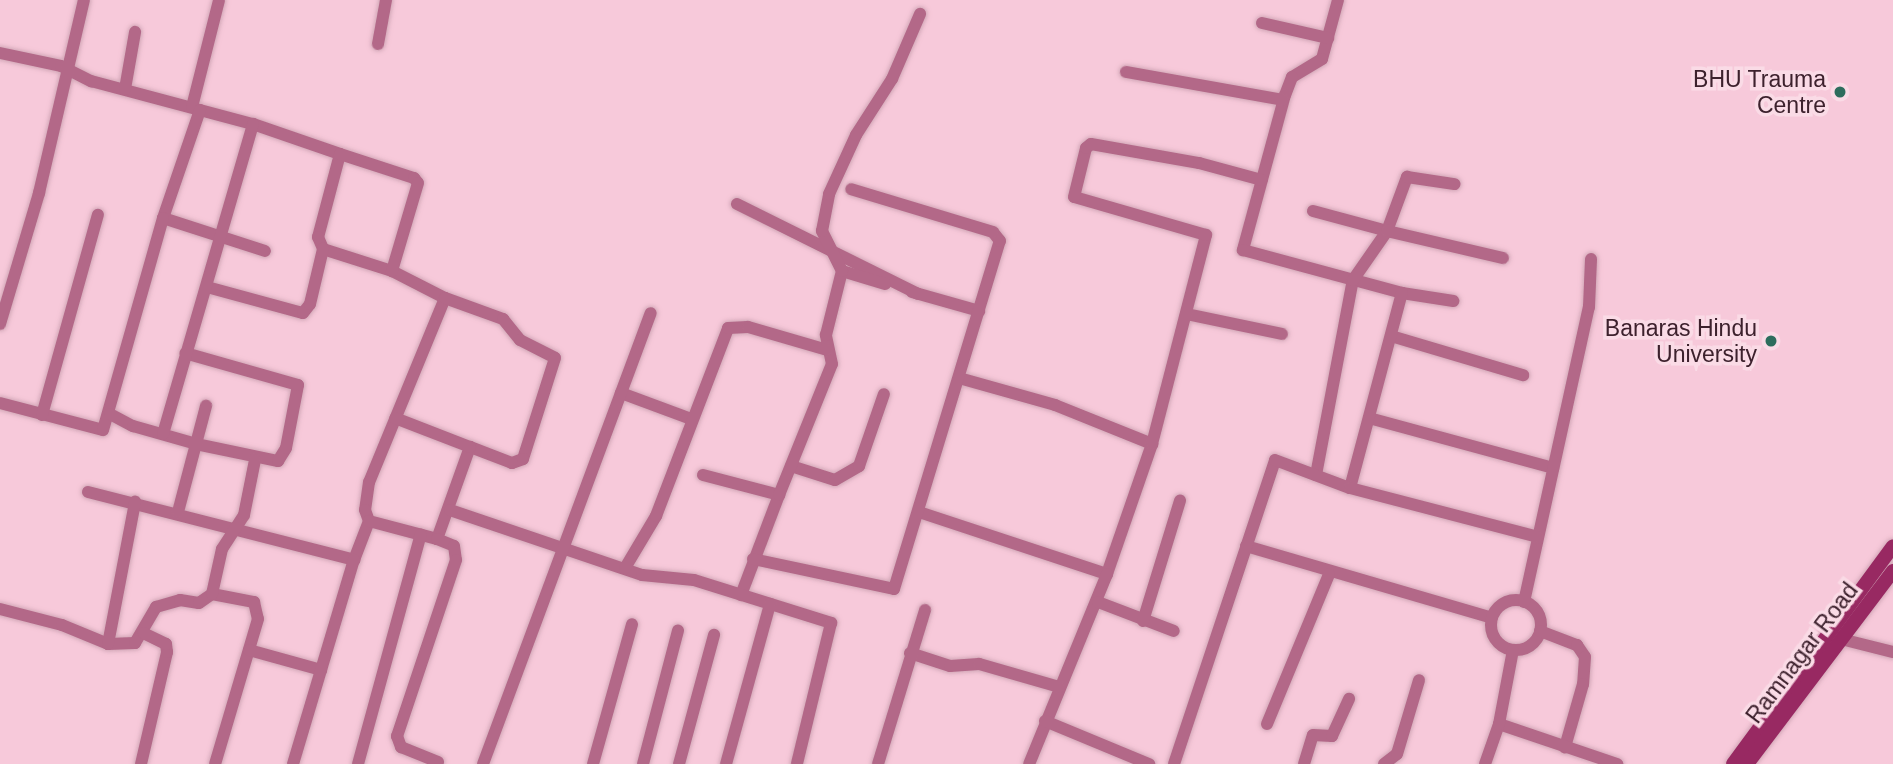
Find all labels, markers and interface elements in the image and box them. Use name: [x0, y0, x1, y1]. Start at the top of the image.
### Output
place label: BHU Trauma Centre: [1693, 65, 1826, 119]
marker: BHU Trauma Centre: [1832, 84, 1848, 100]
place label: Banaras Hindu University: [1605, 314, 1757, 368]
marker: Banaras Hindu University: [1763, 333, 1779, 349]
street label: Ramnagar Road: [1740, 577, 1864, 729]

